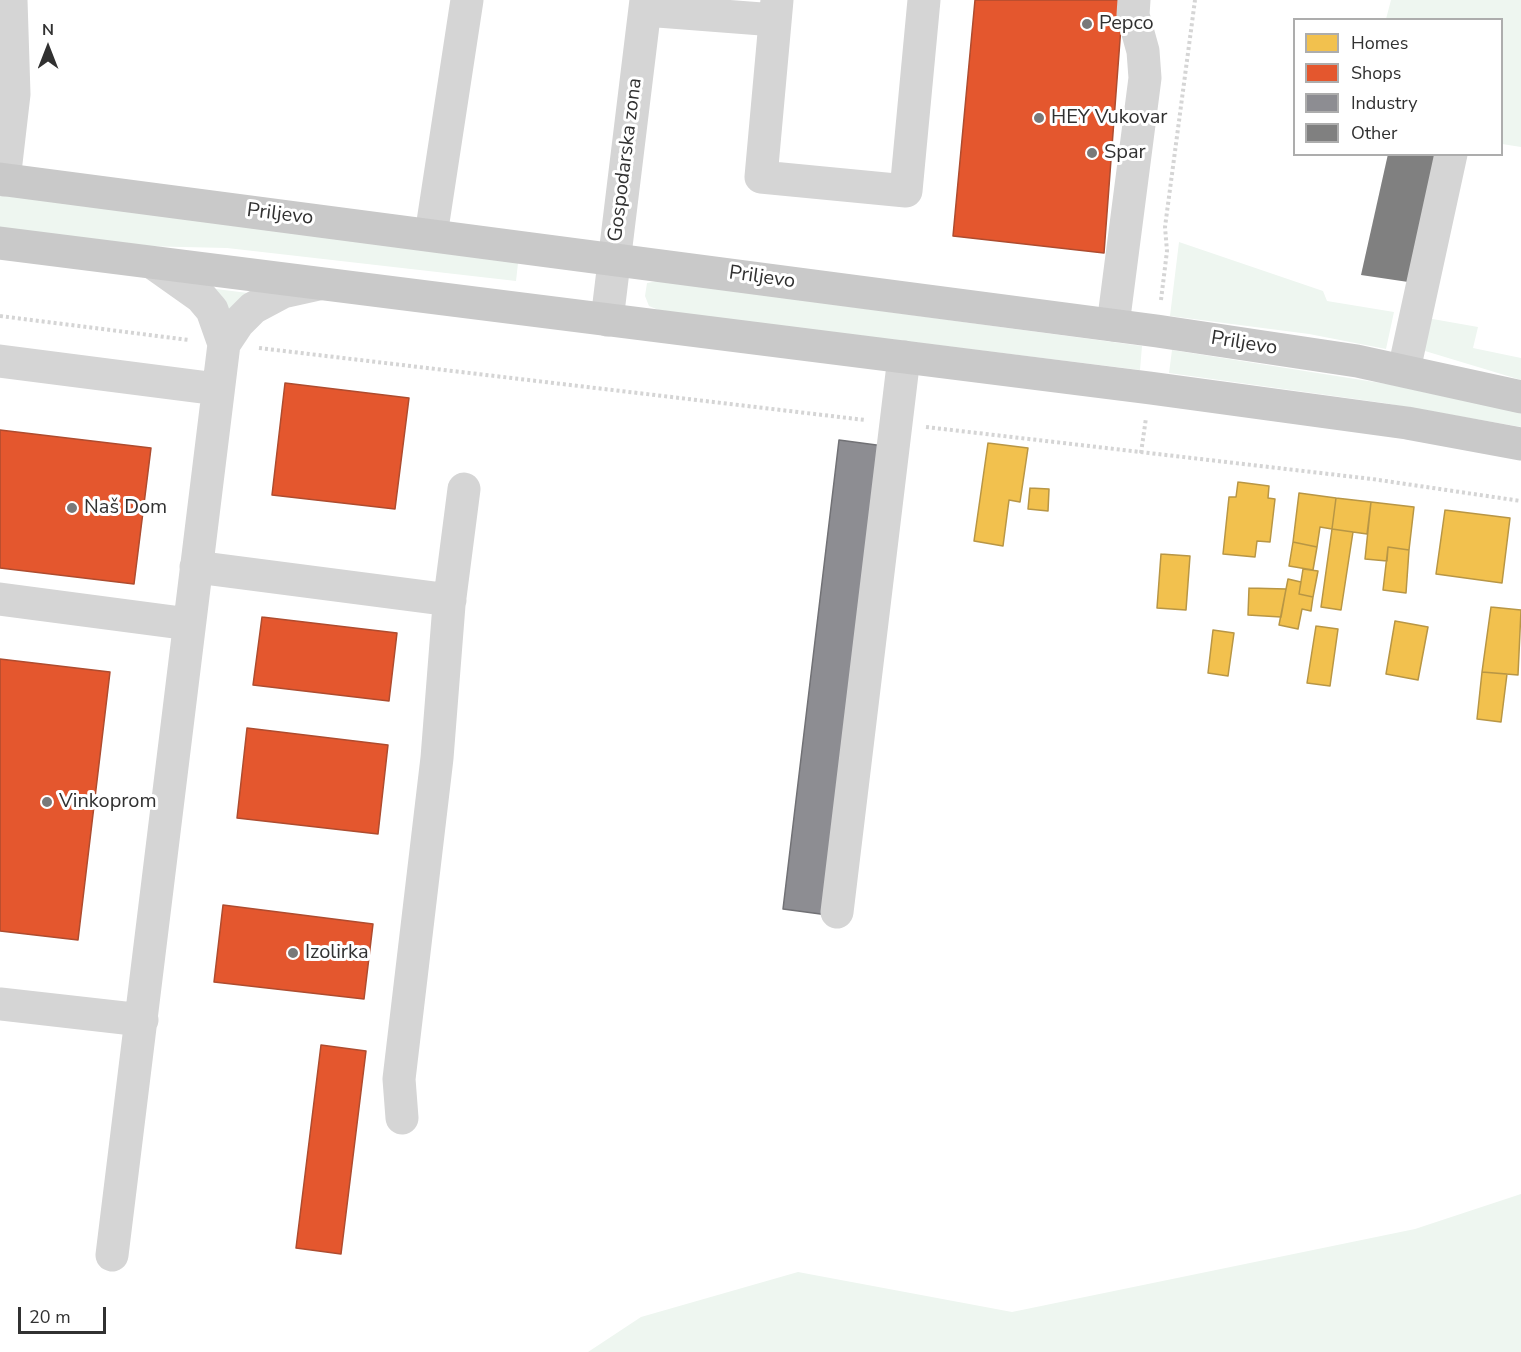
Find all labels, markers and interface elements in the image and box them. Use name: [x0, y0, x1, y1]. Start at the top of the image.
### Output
place label: Pepco: [1099, 12, 1154, 36]
marker: Pepco: [1080, 17, 1094, 31]
north arrow: [18, 18, 78, 78]
legend: [1293, 18, 1503, 156]
text: N: [42, 19, 54, 41]
text: Homes: [1351, 31, 1408, 55]
text: Shops: [1351, 61, 1401, 85]
street label: Gospodarska zona: [604, 77, 648, 243]
text: Industry: [1351, 91, 1418, 115]
place label: HEY Vukovar: [1051, 106, 1167, 130]
marker: HEY Vukovar: [1032, 111, 1046, 125]
text: Other: [1351, 121, 1397, 145]
place label: Spar: [1104, 141, 1146, 165]
marker: Spar: [1085, 146, 1099, 160]
street label: Priljevo: [245, 199, 315, 231]
street label: Priljevo: [727, 261, 797, 295]
street label: Priljevo: [1209, 327, 1279, 361]
place label: Naš Dom: [84, 496, 167, 520]
marker: Naš Dom: [65, 501, 79, 515]
place label: Vinkoprom: [59, 790, 157, 814]
marker: Vinkoprom: [40, 795, 54, 809]
place label: Izolirka: [305, 941, 369, 965]
marker: Izolirka: [286, 946, 300, 960]
scale bar: [21, 1295, 110, 1333]
text: 20 m: [29, 1305, 71, 1329]

